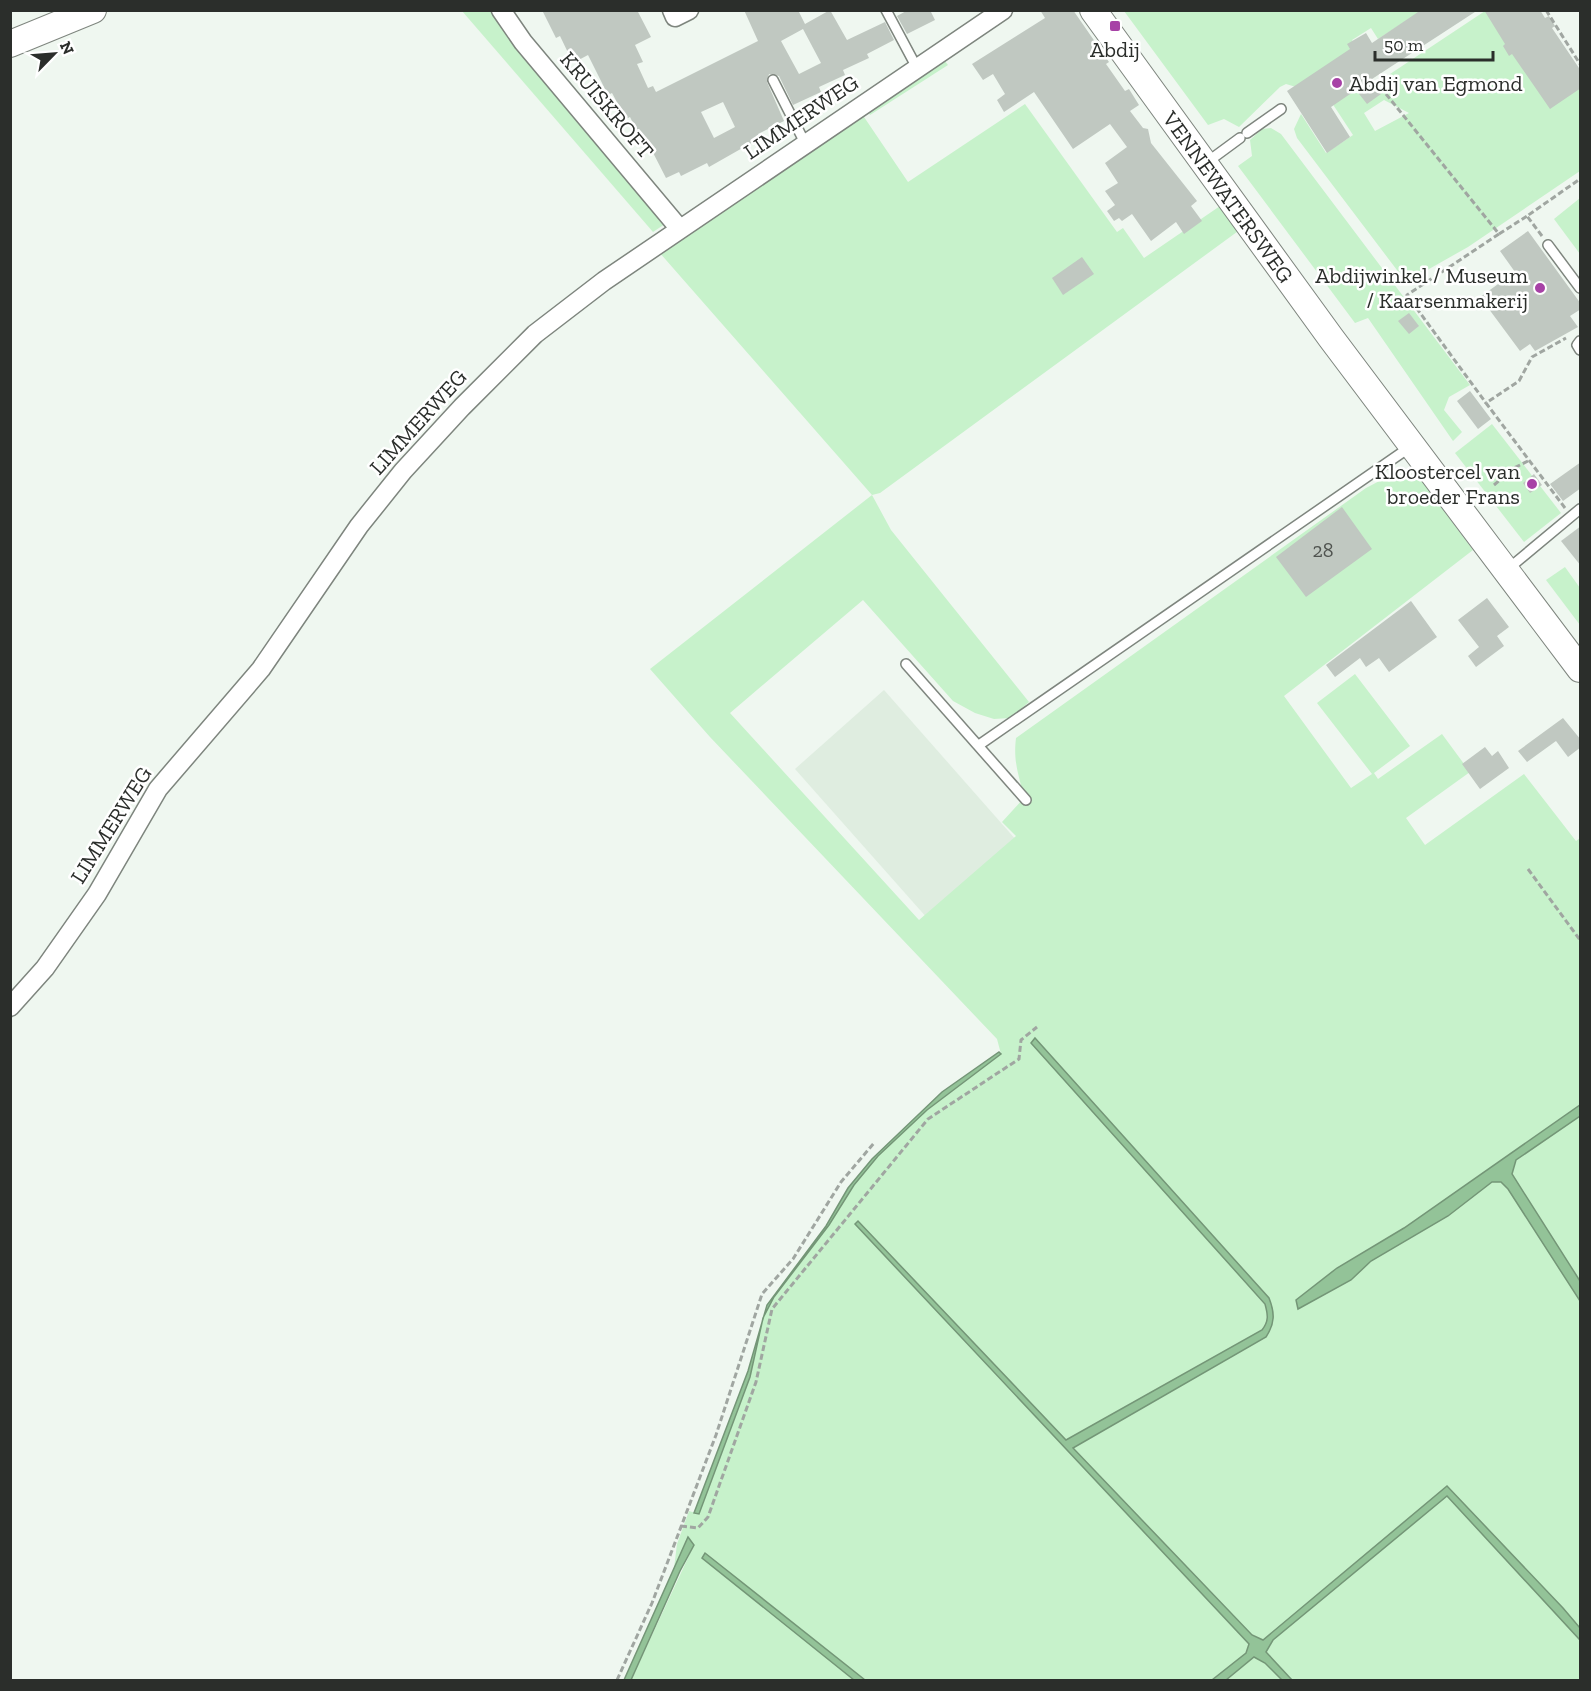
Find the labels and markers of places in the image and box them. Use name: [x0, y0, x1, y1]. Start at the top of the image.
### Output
marker: Abdij: [1108, 19, 1122, 33]
place label: Abdij: [1090, 36, 1140, 63]
place label: Abdij van Egmond: [1349, 70, 1523, 97]
marker: Abdij van Egmond: [1330, 76, 1344, 90]
place label: Abdijwinkel / Museum / Kaarsenmakerij: [1315, 262, 1528, 314]
marker: Abdijwinkel / Museum / Kaarsenmakerij: [1533, 281, 1547, 295]
place label: Kloostercel van broeder Frans: [1375, 458, 1520, 510]
marker: Kloostercel van broeder Frans: [1525, 477, 1539, 491]

